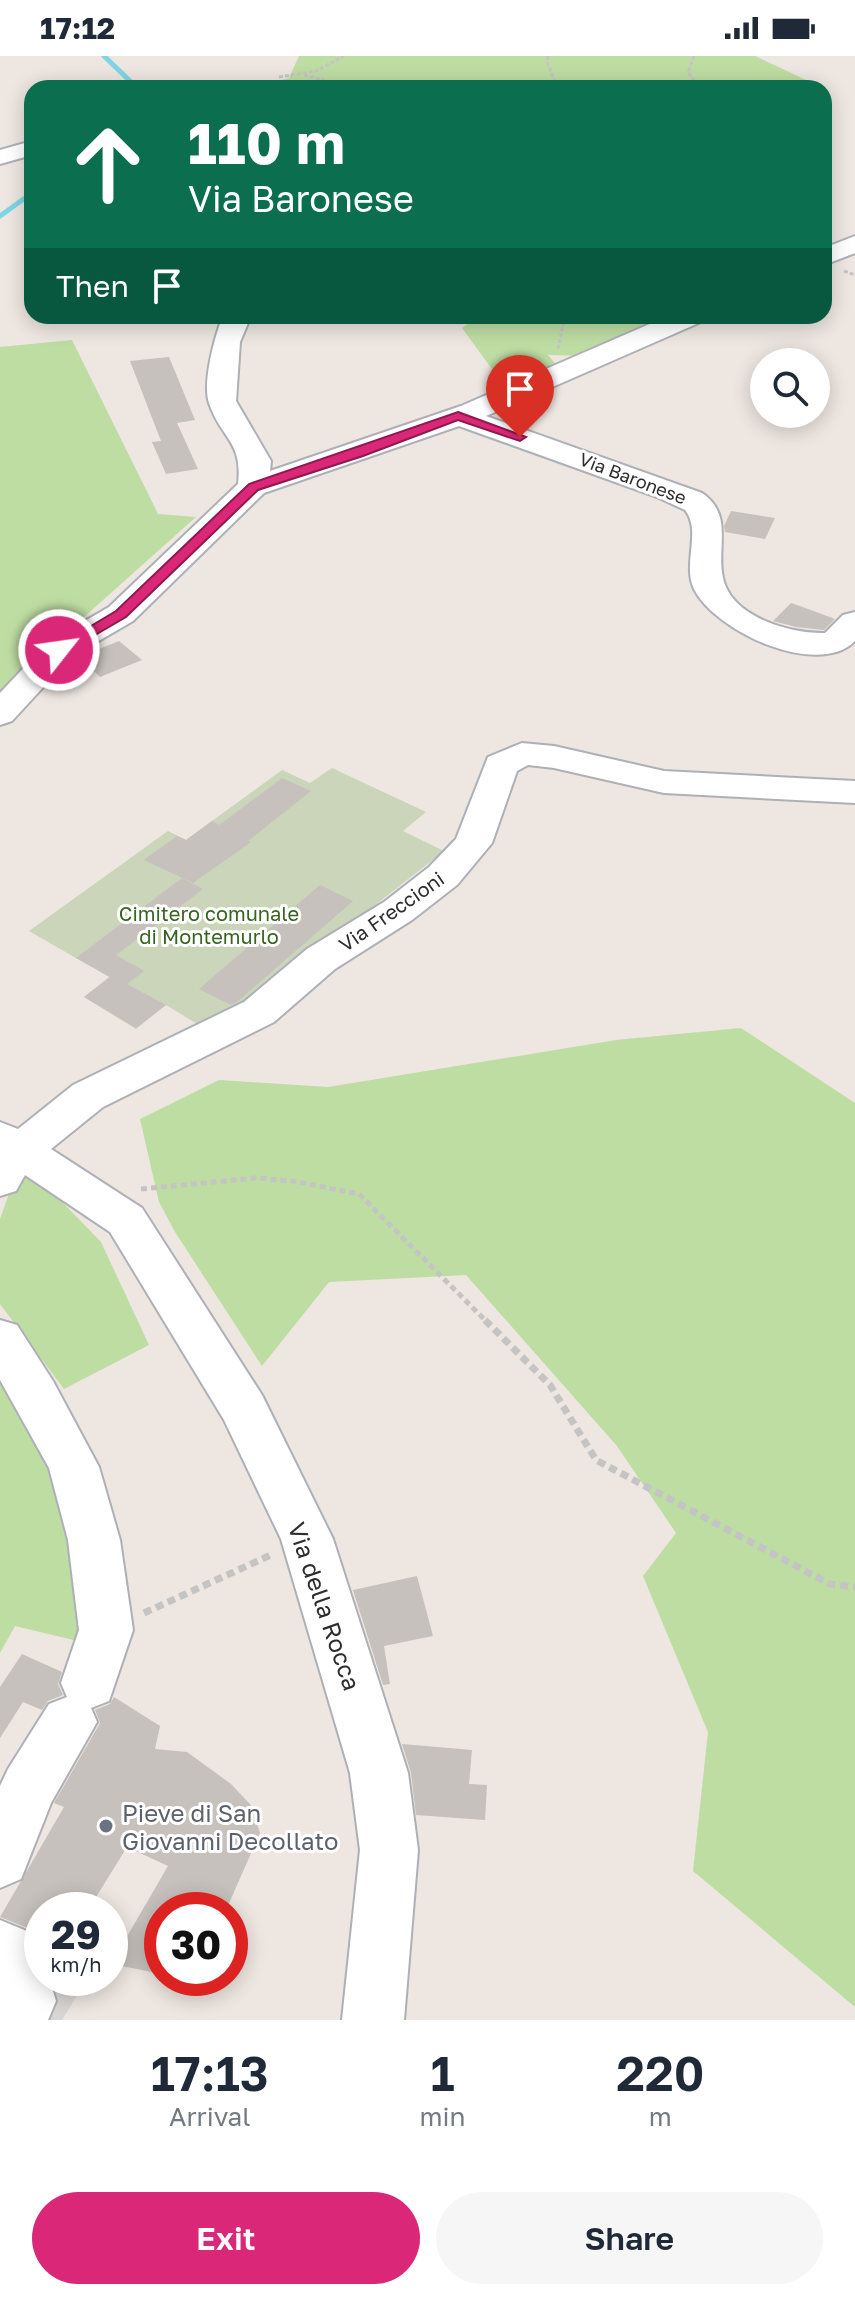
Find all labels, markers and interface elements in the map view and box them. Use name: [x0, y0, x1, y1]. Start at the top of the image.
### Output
text: 17:12: [40, 10, 115, 46]
text: 110 m: [188, 109, 345, 176]
icon: ahead: [56, 112, 160, 216]
text: Via Baronese: [188, 177, 414, 220]
icon: arrive: [145, 264, 189, 308]
text: Then: [56, 268, 129, 304]
map controls: [750, 348, 830, 428]
button: search: [750, 348, 830, 428]
pin: [486, 355, 554, 437]
icon: arrive: [498, 367, 542, 411]
street label: Via Baronese: [576, 447, 690, 509]
position arrow: [17, 608, 101, 692]
street label: Via Freccioni: [334, 866, 448, 956]
park label: Cimitero comunale di Montemurlo: [119, 901, 299, 948]
street label: Via della Rocca: [283, 1518, 367, 1694]
place label: Pieve di San Giovanni Decollato: [122, 1798, 338, 1855]
marker: Pieve di San Giovanni Decollato: [97, 1817, 115, 1835]
speed limit sign: 30: [144, 1892, 248, 1996]
text: 29: [51, 1910, 101, 1958]
text: km/h: [51, 1952, 101, 1976]
text: 17:13: [151, 2044, 269, 2102]
text: 1: [430, 2044, 455, 2102]
text: 220: [616, 2044, 704, 2102]
text: Arrival: [169, 2101, 250, 2132]
text: min: [420, 2101, 465, 2132]
text: m: [649, 2101, 672, 2132]
button: Exit: [32, 2192, 420, 2284]
button: Share: [436, 2192, 823, 2284]

